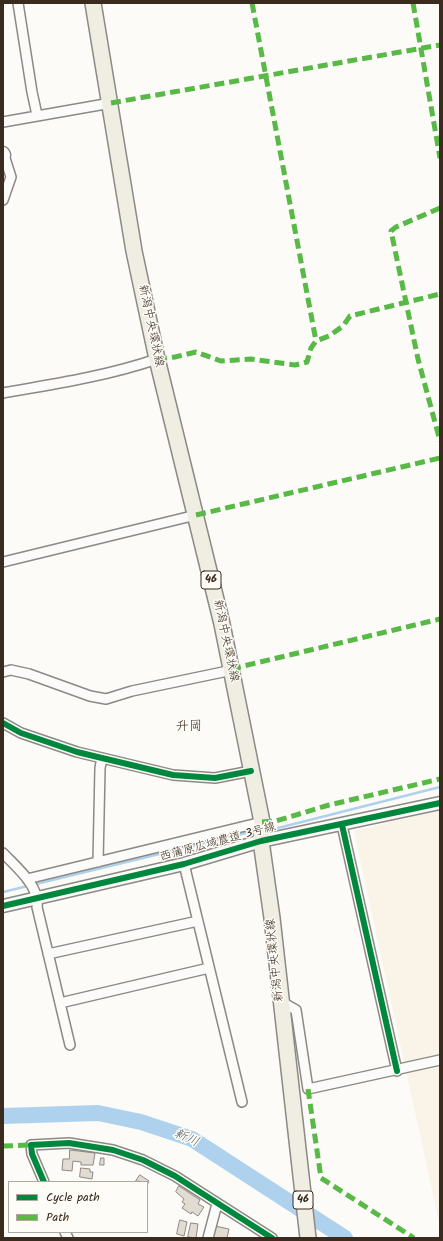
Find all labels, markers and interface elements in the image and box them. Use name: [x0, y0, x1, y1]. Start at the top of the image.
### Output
street label: 新潟中央環状線: [134, 283, 166, 369]
road number: 46: [201, 571, 221, 589]
street label: 新潟中央環状線: [209, 598, 241, 684]
district label: 升岡: [176, 720, 202, 736]
street label: 西蒲原広域農道 3号線: [158, 821, 278, 865]
street label: 新潟中央環状線: [264, 917, 288, 1003]
water label: 新川: [171, 1127, 201, 1151]
legend: [8, 1181, 148, 1233]
text: Cycle path: [46, 1188, 100, 1207]
road number: 46: [293, 1191, 313, 1209]
text: Path: [46, 1208, 69, 1227]

